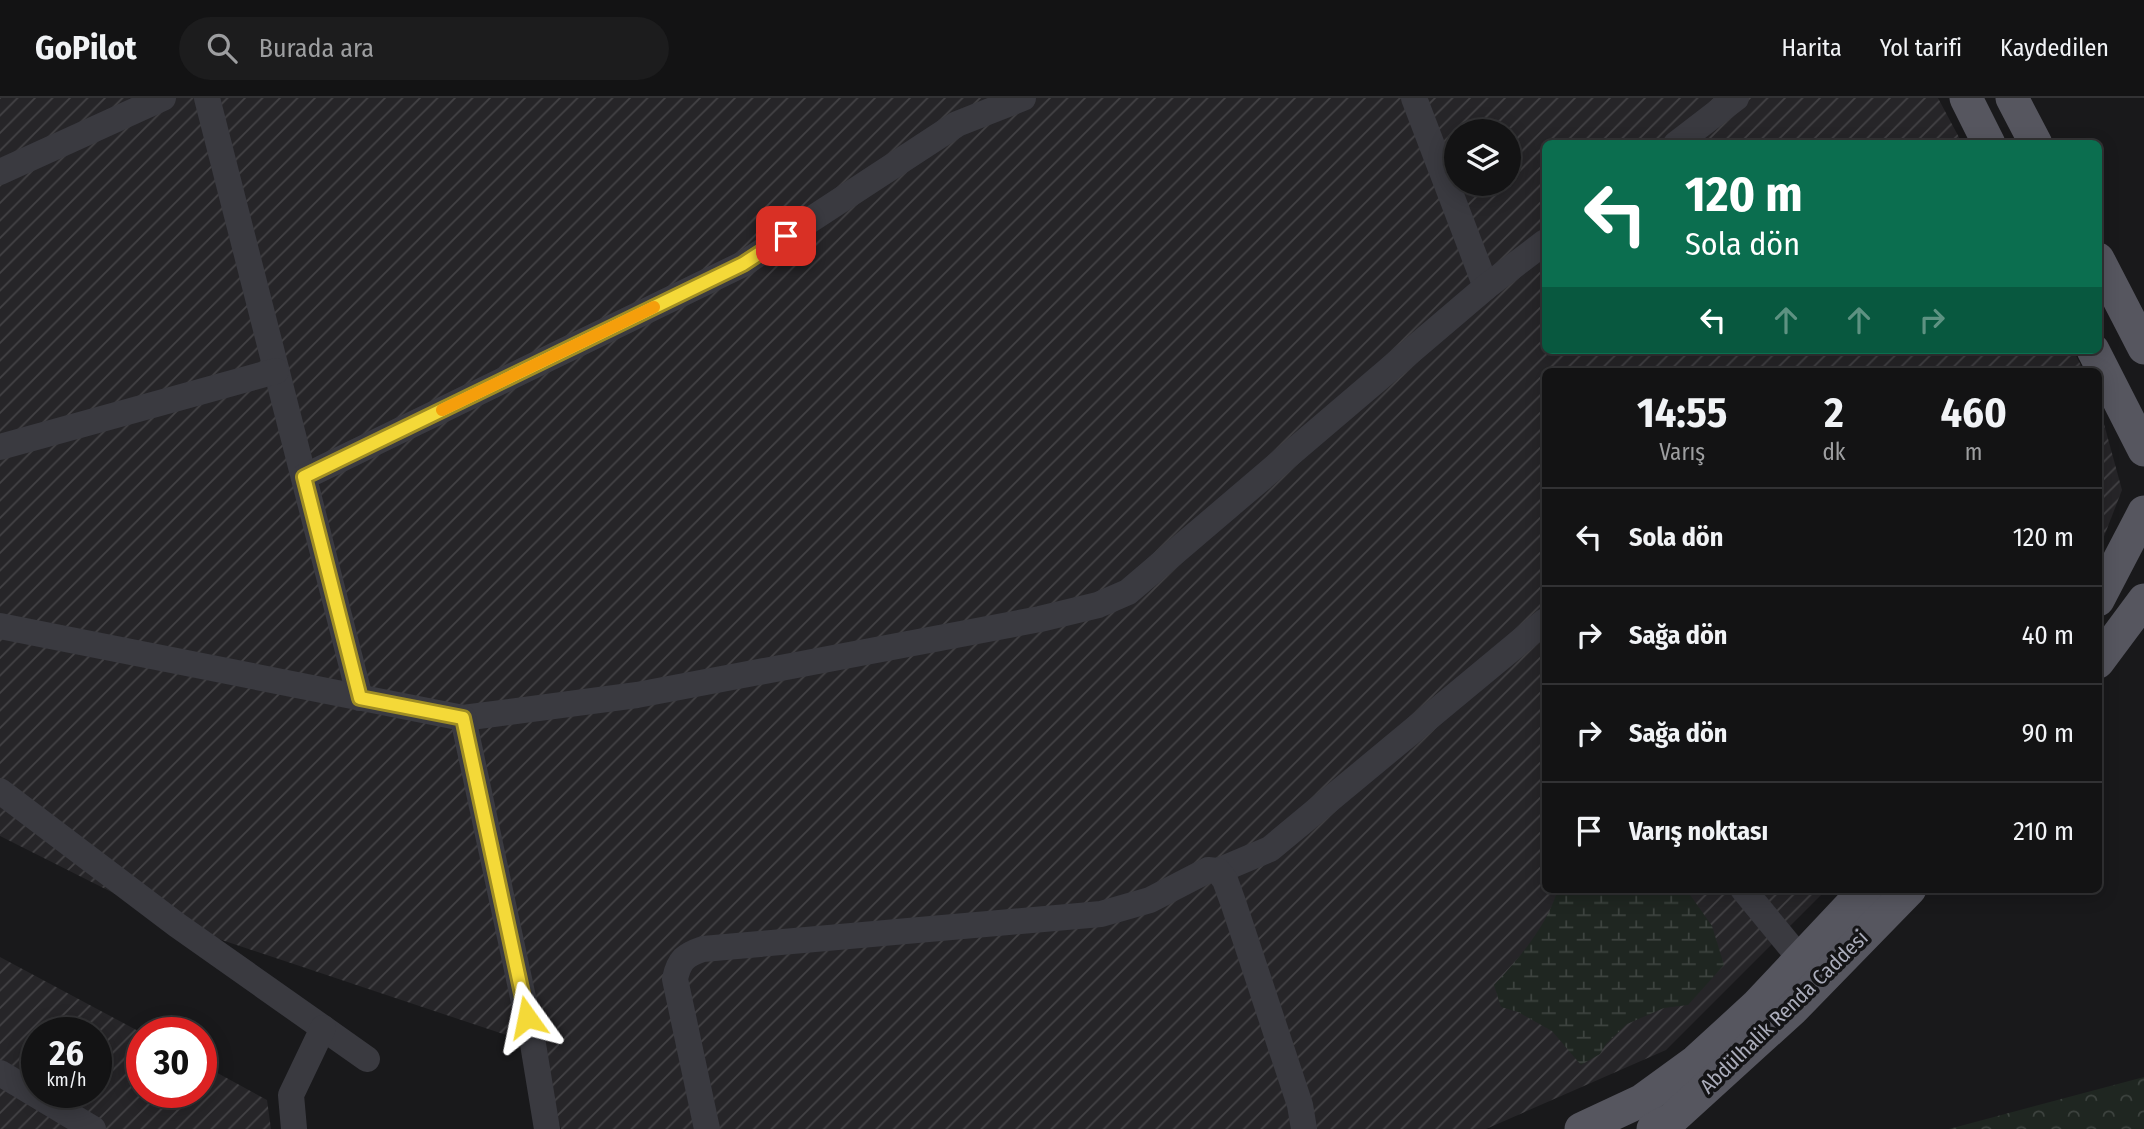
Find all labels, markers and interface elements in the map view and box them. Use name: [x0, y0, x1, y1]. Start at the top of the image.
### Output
search box: [179, 17, 669, 80]
text: GoPilot: [35, 28, 137, 68]
icon: search: [203, 29, 241, 67]
text: Burada ara: [259, 33, 374, 64]
text: Harita: [1782, 34, 1842, 62]
text: Yol tarifi: [1880, 34, 1962, 62]
text: Kaydedilen: [2000, 34, 2109, 62]
map controls: [1444, 119, 1521, 196]
button: layers: [1444, 119, 1521, 196]
text: 120 m: [1685, 165, 1803, 224]
icon: left: [1570, 168, 1661, 259]
pin: [756, 206, 816, 266]
icon: arrive: [767, 217, 805, 255]
text: Sola dön: [1685, 225, 1800, 263]
icon: left: [1694, 301, 1732, 339]
icon: ahead: [1767, 301, 1805, 339]
icon: ahead: [1840, 301, 1878, 339]
icon: right: [1913, 301, 1951, 339]
text: 14:55: [1637, 388, 1727, 438]
text: 2: [1824, 388, 1844, 438]
text: 460: [1940, 388, 2007, 438]
text: Varış: [1659, 438, 1705, 466]
text: dk: [1822, 438, 1845, 466]
text: m: [1965, 438, 1983, 466]
icon: left: [1570, 518, 1608, 556]
text: Sola dön: [1629, 522, 1723, 553]
text: 120 m: [2013, 522, 2074, 553]
icon: right: [1570, 616, 1608, 654]
text: Sağa dön: [1629, 620, 1728, 651]
text: 40 m: [2022, 620, 2074, 651]
icon: right: [1570, 714, 1608, 752]
text: Sağa dön: [1629, 718, 1728, 749]
text: 90 m: [2022, 718, 2074, 749]
icon: arrive: [1570, 812, 1608, 850]
text: Varış noktası: [1629, 816, 1768, 847]
text: 210 m: [2013, 816, 2074, 847]
street label: Abdülhalik Renda Caddesi: [1695, 925, 1873, 1099]
position arrow: [490, 980, 564, 1054]
speed limit sign: 30: [126, 1017, 217, 1108]
text: 26: [49, 1032, 84, 1074]
text: km/h: [46, 1069, 87, 1091]

